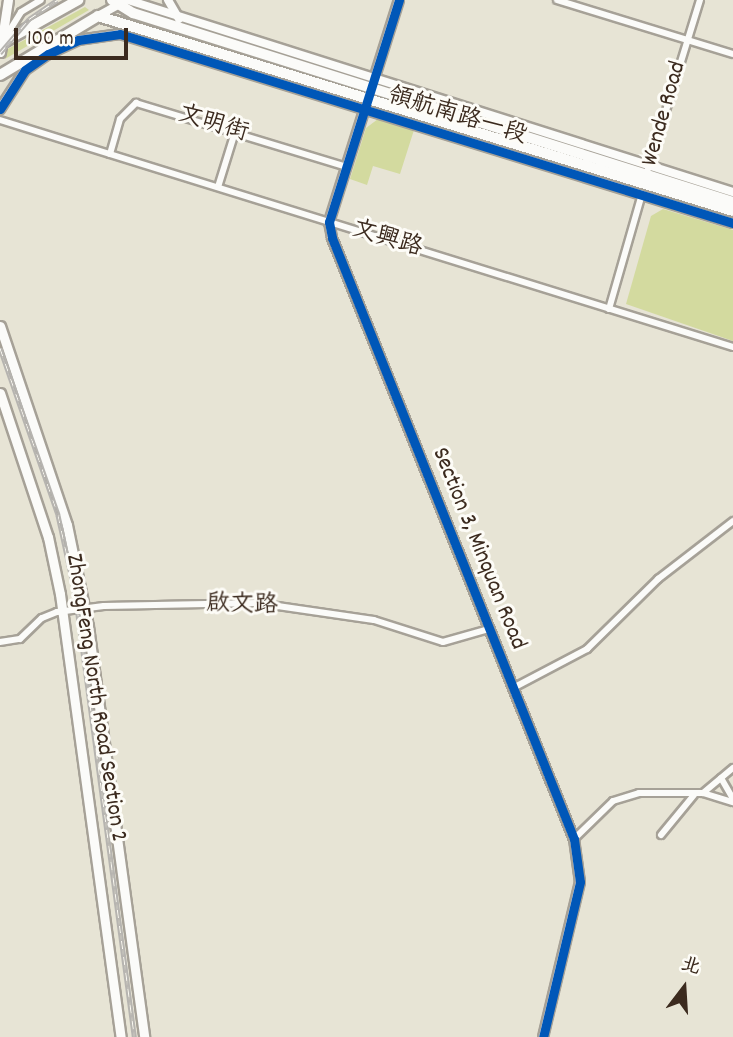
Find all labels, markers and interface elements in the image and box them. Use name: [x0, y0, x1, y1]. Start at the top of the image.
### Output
scale bar: [18, 14, 131, 58]
text: 100 m: [27, 25, 74, 55]
street label: Wende Road: [636, 58, 694, 170]
street label: 領航南路一段: [384, 82, 530, 152]
street label: 文明街: [174, 101, 252, 149]
street label: 文興路: [348, 216, 426, 264]
street label: Section 3, Minquan Road: [424, 444, 532, 654]
street label: ZhongFeng North Road Section 2: [58, 552, 132, 844]
street label: 啟文路: [206, 590, 278, 622]
text: 北: [677, 952, 703, 983]
north arrow: [649, 953, 719, 1023]

